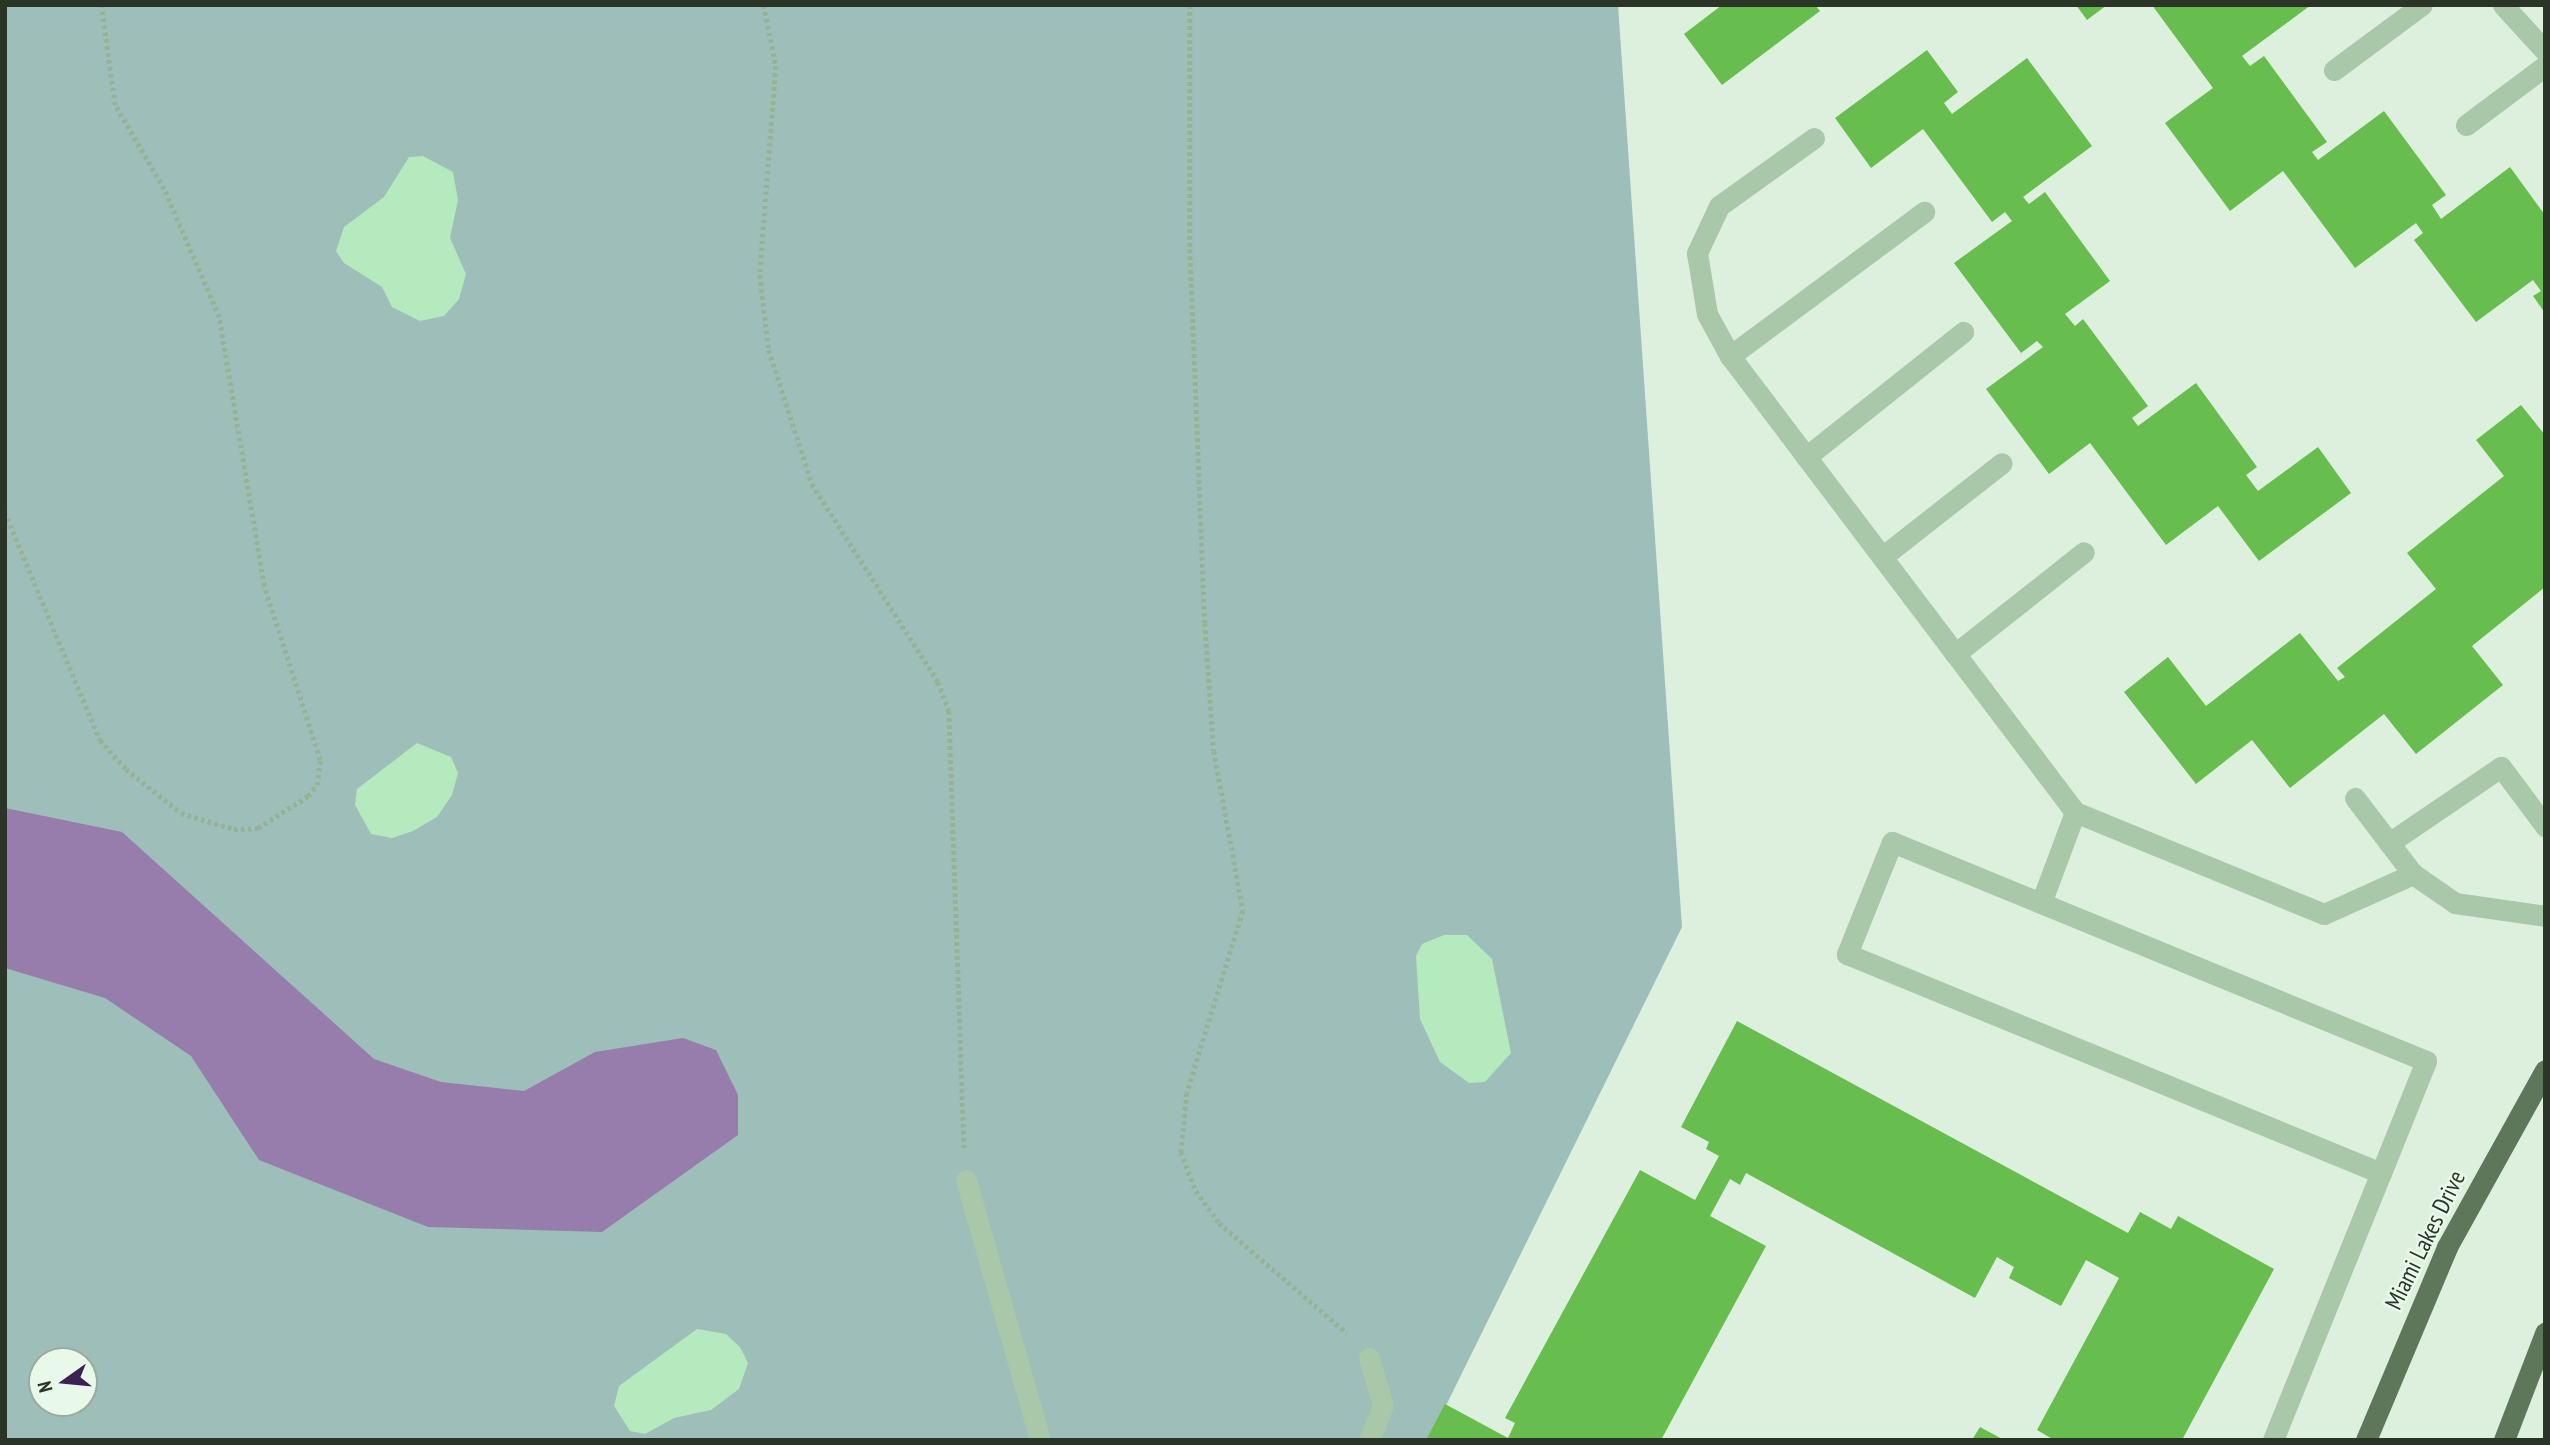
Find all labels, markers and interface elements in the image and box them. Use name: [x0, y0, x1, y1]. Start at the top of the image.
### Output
street label: Miami Lakes Drive: [2379, 1166, 2471, 1314]
north arrow: [28, 1347, 98, 1417]
text: N: [32, 1379, 58, 1395]

